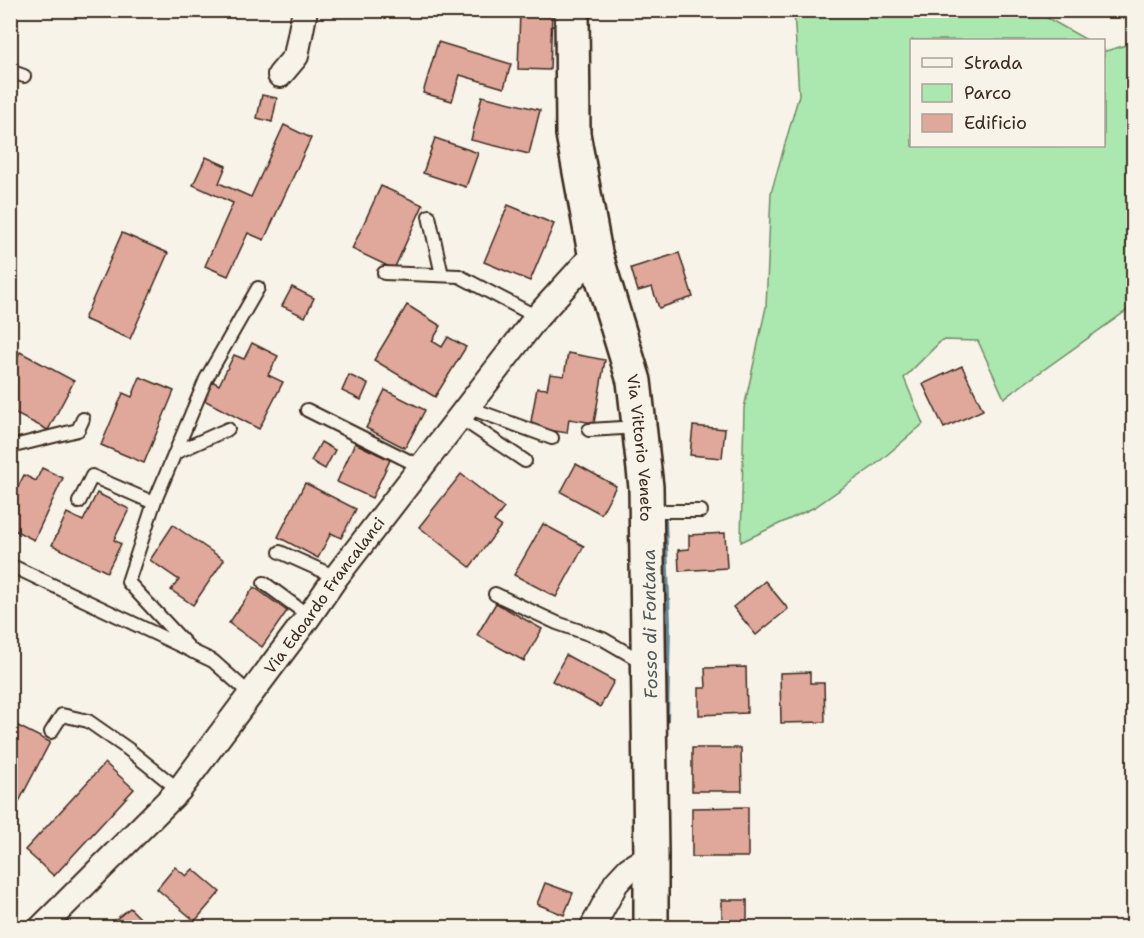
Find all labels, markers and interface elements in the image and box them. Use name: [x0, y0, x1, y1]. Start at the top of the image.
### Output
legend: [910, 39, 1105, 147]
text: Strada: [964, 51, 1023, 75]
text: Parco: [964, 81, 1012, 105]
text: Edificio: [964, 111, 1027, 135]
street label: Via Vittorio Veneto: [621, 372, 656, 522]
street label: Via Edoardo Francalanci: [259, 513, 389, 678]
water label: Fosso di Fontana: [637, 549, 663, 699]

